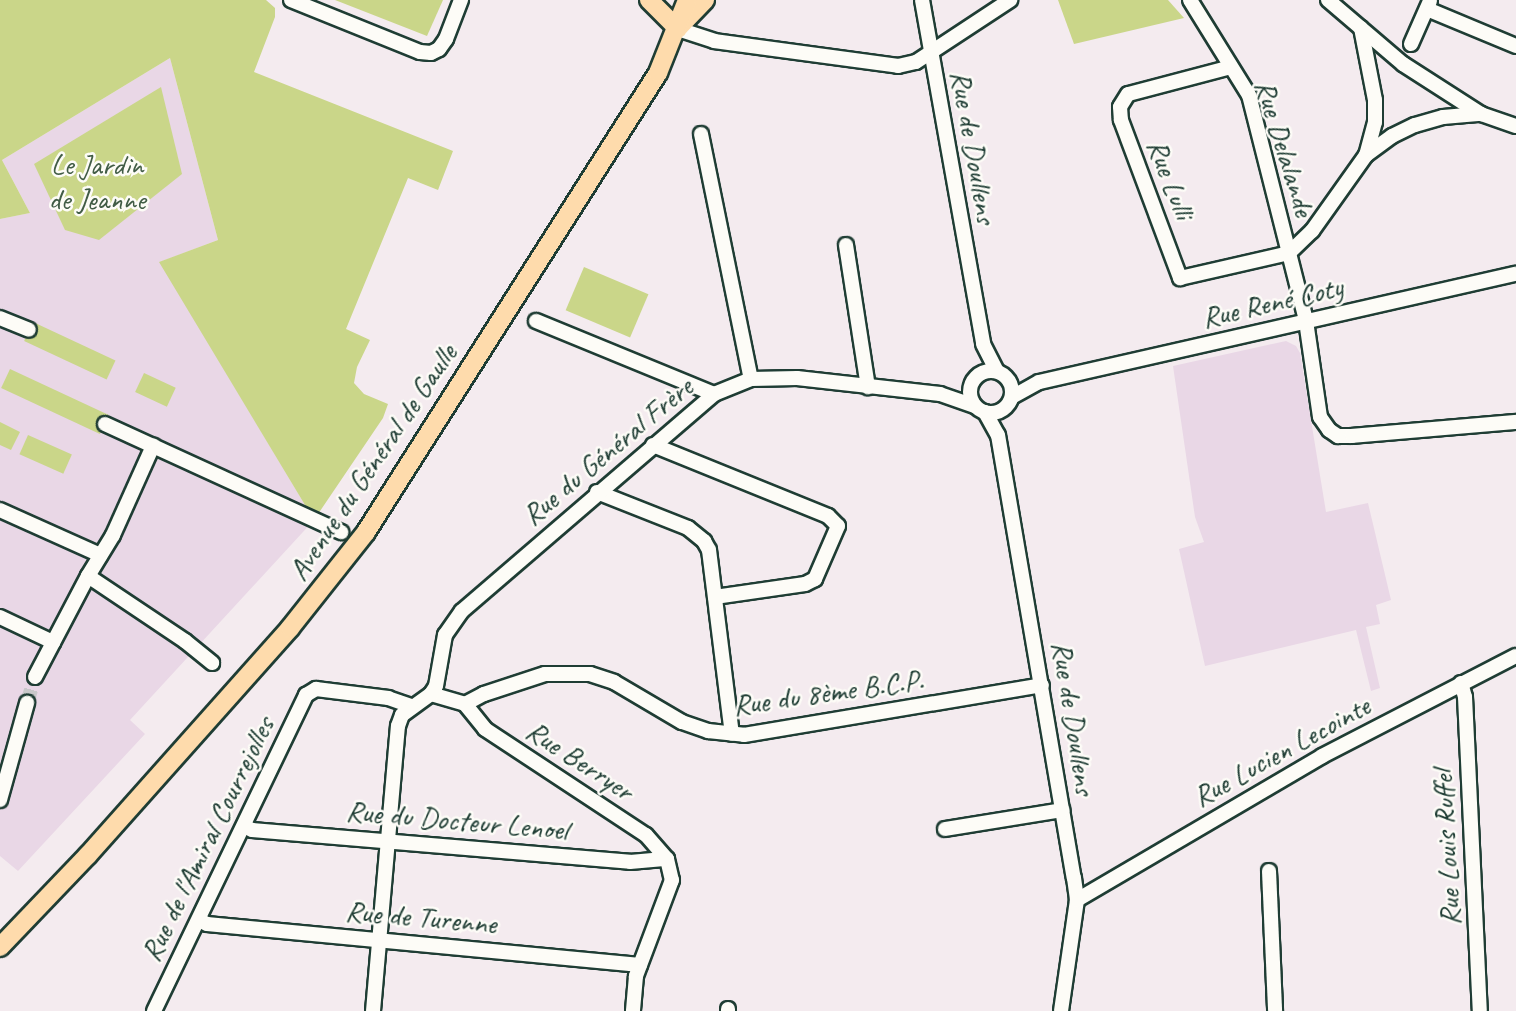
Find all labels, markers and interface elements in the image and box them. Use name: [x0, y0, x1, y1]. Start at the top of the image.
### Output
street label: Rue de Doullens: [943, 68, 1005, 226]
street label: Rue Delalande: [1247, 76, 1323, 220]
street label: Rue Lulli: [1139, 134, 1203, 224]
park label: Le Jardin de Jeanne: [49, 146, 145, 216]
street label: Rue René Coty: [1198, 268, 1346, 336]
street label: Avenue du Général de Gaulle: [280, 337, 464, 587]
street label: Rue du Général Frère: [515, 369, 699, 533]
street label: Rue de Doullens: [1044, 639, 1104, 797]
street label: Rue du 8ème B.C.P.: [731, 661, 925, 723]
street label: Rue Lucien Lecointe: [1187, 688, 1375, 814]
street label: Rue de l'Amiral Courrejolles: [132, 711, 282, 967]
street label: Rue Berryer: [519, 712, 641, 808]
street label: Rue Louis Ruffel: [1424, 769, 1468, 927]
street label: Rue du Docteur Lenoel: [345, 792, 569, 848]
street label: Rue de Turenne: [344, 892, 498, 942]

